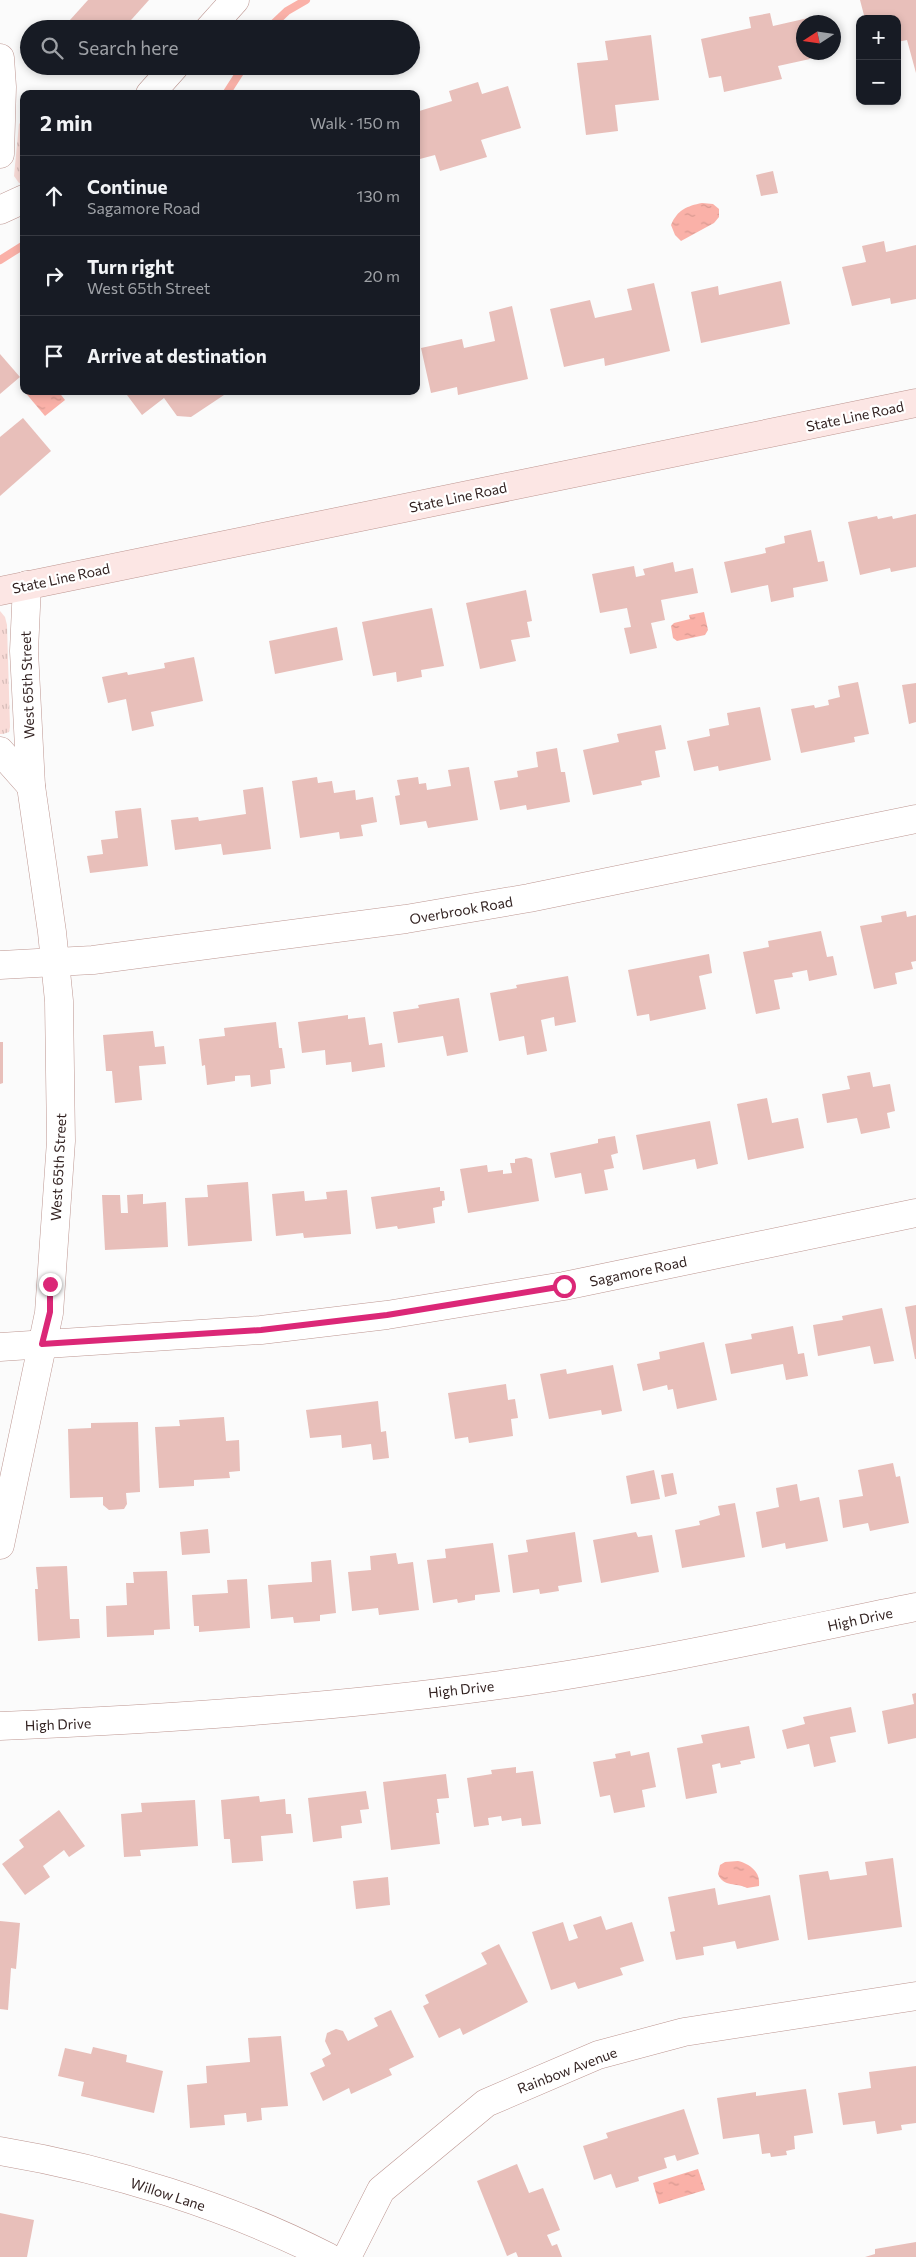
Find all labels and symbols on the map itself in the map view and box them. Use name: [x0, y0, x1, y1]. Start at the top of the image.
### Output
north arrow: [796, 15, 841, 60]
street label: State Line Road: [805, 397, 905, 435]
street label: State Line Road: [408, 478, 508, 516]
street label: State Line Road: [11, 559, 111, 597]
street label: West 65th Street: [17, 630, 37, 739]
street label: Overbrook Road: [408, 893, 514, 927]
street label: West 65th Street: [47, 1112, 69, 1221]
street label: Sagamore Road: [588, 1252, 688, 1290]
route end: [39, 1273, 62, 1296]
route start: [553, 1275, 576, 1298]
street label: High Drive: [826, 1604, 894, 1634]
street label: High Drive: [427, 1677, 495, 1701]
street label: High Drive: [25, 1714, 91, 1734]
street label: Rainbow Avenue: [515, 2043, 619, 2097]
street label: Willow Lane: [128, 2174, 208, 2214]

